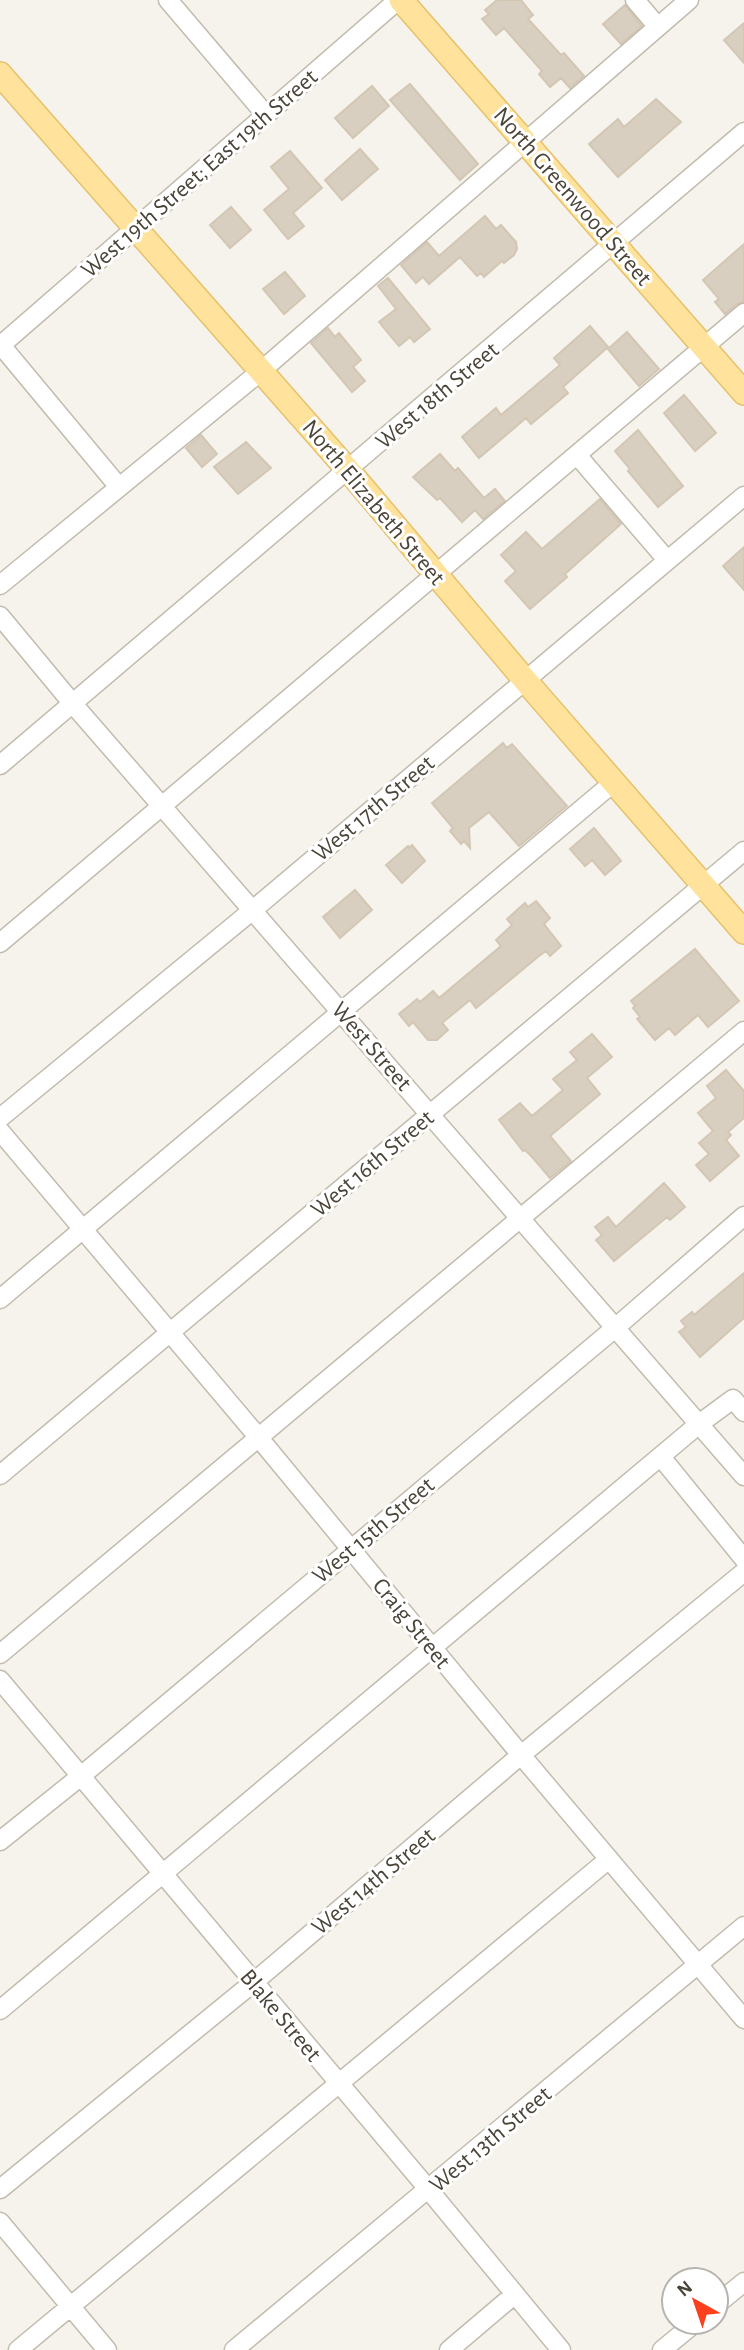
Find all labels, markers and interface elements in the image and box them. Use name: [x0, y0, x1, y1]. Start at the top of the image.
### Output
street label: West 19th Street; East 19th Street: [77, 65, 323, 283]
street label: North Greenwood Street: [489, 103, 656, 291]
street label: West 18th Street: [372, 337, 504, 454]
street label: North Elizabeth Street: [297, 415, 449, 590]
street label: West 17th Street: [308, 751, 439, 866]
street label: West Street: [327, 998, 416, 1096]
street label: West 16th Street: [307, 1105, 439, 1222]
street label: West 15th Street: [308, 1473, 439, 1588]
street label: Craig Street: [368, 1574, 455, 1674]
street label: West 14th Street: [308, 1823, 440, 1940]
street label: Blake Street: [235, 1965, 326, 2067]
street label: West 13th Street: [425, 2082, 556, 2197]
north arrow: [660, 2266, 730, 2336]
text: N: [674, 2278, 696, 2301]

